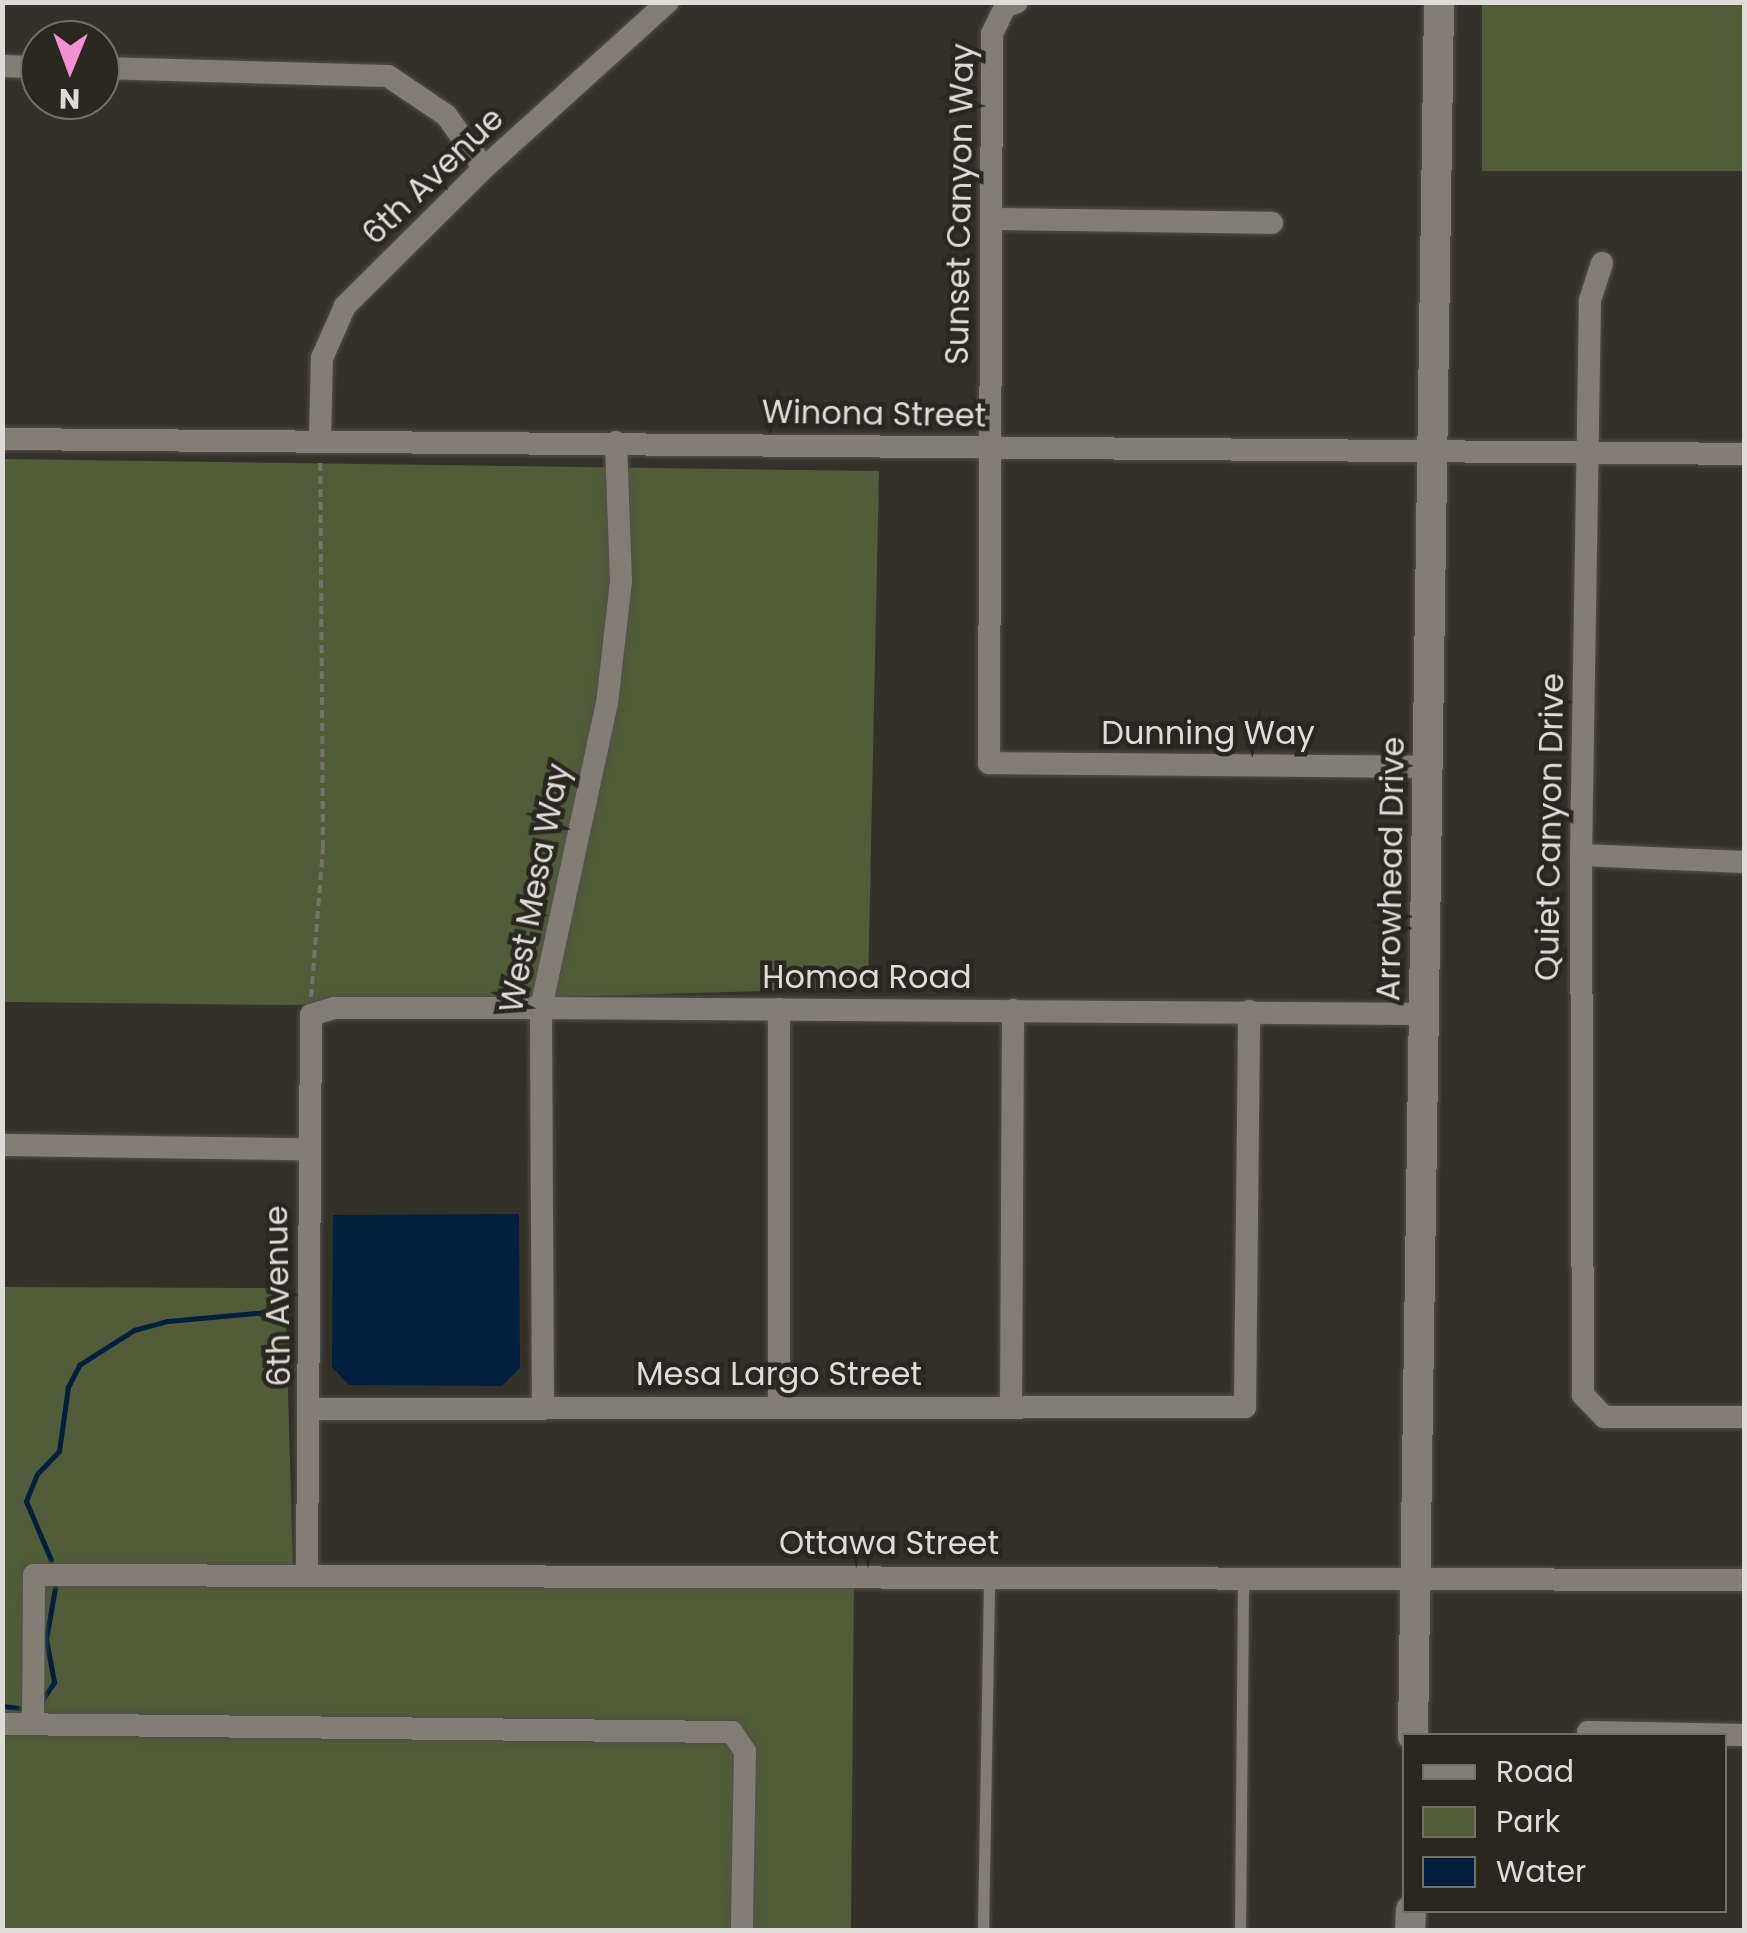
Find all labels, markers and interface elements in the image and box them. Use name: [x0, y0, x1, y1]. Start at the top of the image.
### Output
north arrow: [20, 20, 120, 120]
street label: Sunset Canyon Way: [938, 43, 982, 365]
text: N: [59, 79, 80, 118]
street label: 6th Avenue: [355, 99, 511, 253]
street label: Winona Street: [761, 393, 987, 435]
street label: Quiet Canyon Drive: [1528, 673, 1572, 981]
street label: Dunning Way: [1101, 714, 1315, 752]
street label: Arrowhead Drive: [1369, 736, 1413, 1002]
street label: West Mesa Way: [492, 760, 578, 1016]
street label: Homoa Road: [762, 958, 972, 996]
street label: 6th Avenue: [257, 1205, 299, 1387]
street label: Mesa Largo Street: [636, 1355, 922, 1393]
street label: Ottawa Street: [779, 1524, 999, 1562]
legend: [1402, 1733, 1727, 1913]
text: Road: [1496, 1750, 1574, 1793]
text: Park: [1496, 1800, 1560, 1843]
text: Water: [1496, 1850, 1586, 1893]

